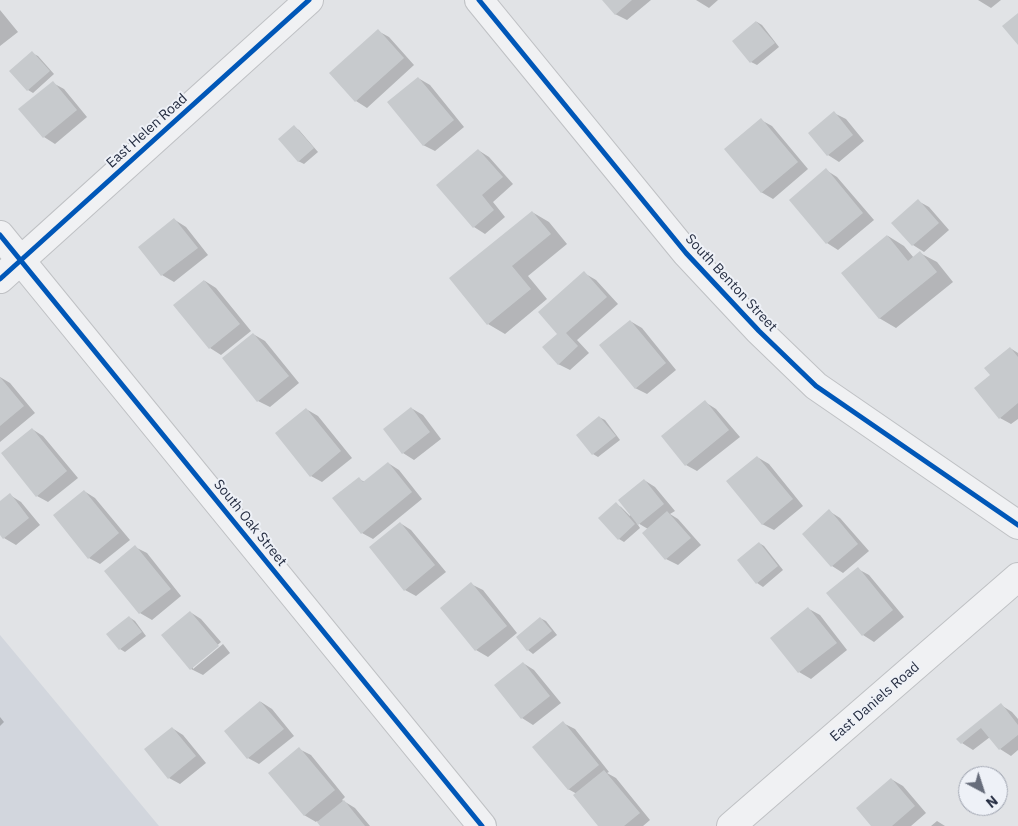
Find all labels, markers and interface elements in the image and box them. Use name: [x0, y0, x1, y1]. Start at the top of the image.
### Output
street label: East Helen Road: [103, 90, 191, 172]
street label: South Benton Street: [681, 231, 781, 335]
street label: South Oak Street: [210, 476, 290, 570]
street label: East Daniels Road: [827, 659, 923, 745]
north arrow: [958, 766, 1008, 816]
text: N: [982, 792, 1002, 812]

